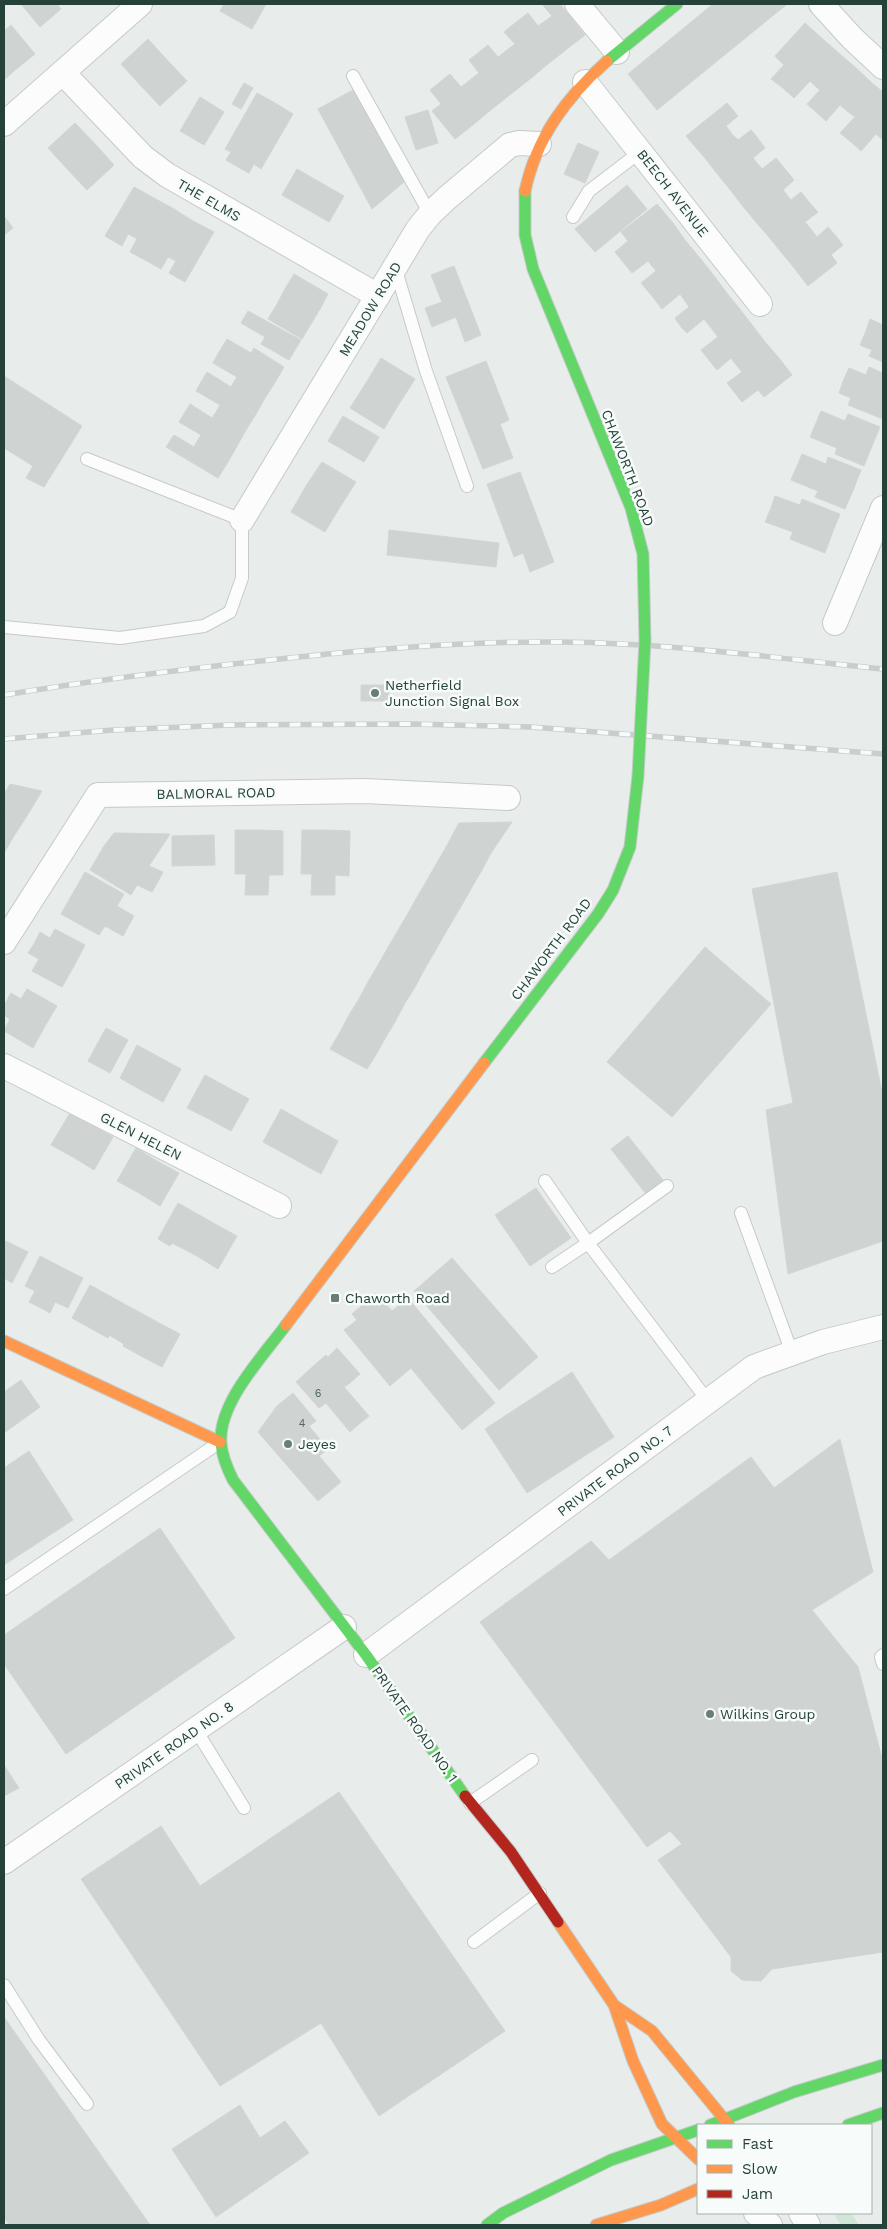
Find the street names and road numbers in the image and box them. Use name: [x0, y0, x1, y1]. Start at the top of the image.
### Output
street label: BEECH AVENUE: [634, 146, 712, 240]
street label: THE ELMS: [174, 175, 244, 225]
street label: MEADOW ROAD: [336, 259, 404, 359]
street label: CHAWORTH ROAD: [598, 407, 658, 529]
street label: BALMORAL ROAD: [156, 784, 276, 802]
street label: CHAWORTH ROAD: [507, 895, 595, 1003]
street label: GLEN HELEN: [98, 1109, 184, 1163]
street label: PRIVATE ROAD NO. 7: [554, 1422, 676, 1520]
street label: PRIVATE ROAD NO. 1: [369, 1663, 461, 1785]
street label: PRIVATE ROAD NO. 8: [112, 1698, 236, 1792]

